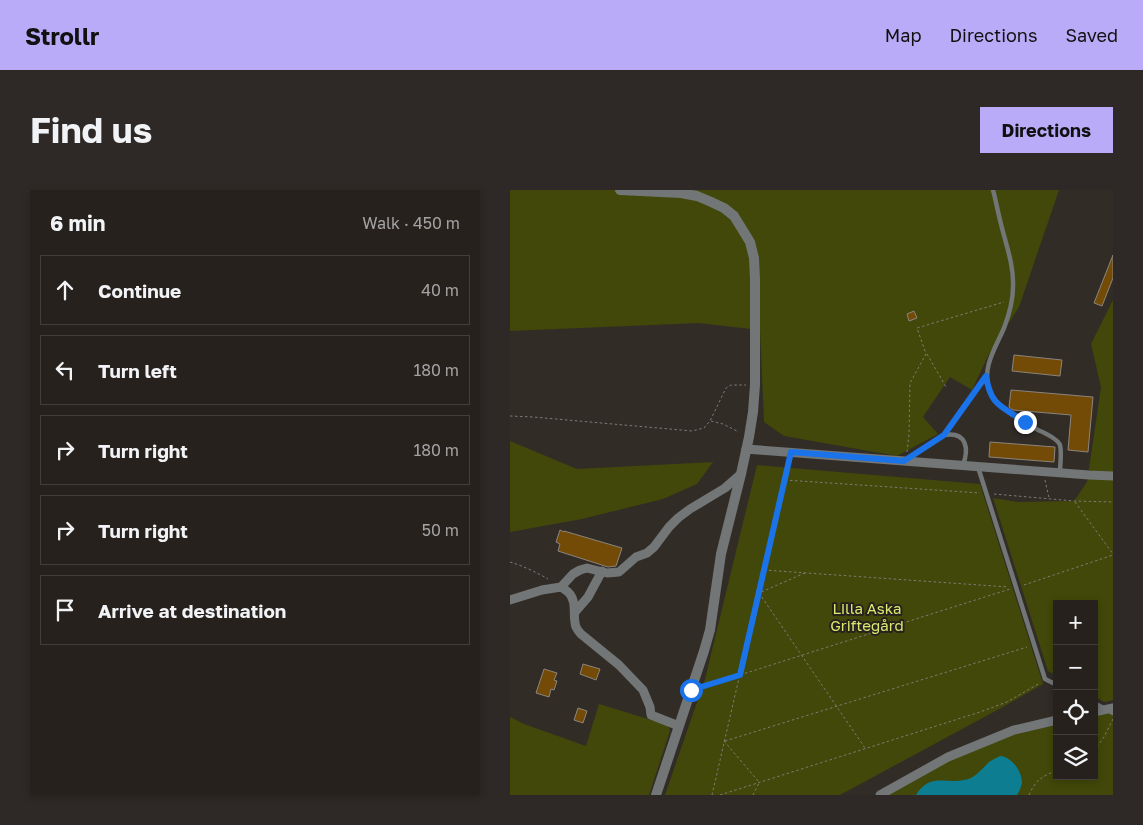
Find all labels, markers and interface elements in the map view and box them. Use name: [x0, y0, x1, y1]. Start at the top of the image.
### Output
text: Strollr: [25, 21, 99, 50]
text: Map: [885, 24, 921, 46]
text: Directions: [949, 24, 1037, 46]
text: Saved: [1065, 24, 1118, 46]
button: Directions: [980, 107, 1113, 153]
text: Find us: [30, 109, 152, 151]
text: 6 min: [50, 210, 105, 236]
text: Walk · 450 m: [362, 213, 460, 233]
icon: ahead: [51, 276, 79, 304]
text: Continue: [98, 279, 181, 302]
text: 40 m: [421, 280, 459, 300]
icon: left: [51, 356, 79, 384]
text: Turn left: [98, 359, 177, 382]
text: 180 m: [413, 360, 459, 380]
route end: [1014, 411, 1037, 434]
icon: right: [51, 436, 79, 464]
text: Turn right: [98, 439, 188, 462]
text: 180 m: [413, 440, 459, 460]
icon: right: [51, 516, 79, 544]
text: Turn right: [98, 519, 188, 542]
text: 50 m: [422, 520, 459, 540]
icon: arrive: [51, 596, 79, 624]
text: Arrive at destination: [98, 599, 286, 622]
park label: Lilla Aska Griftegård: [830, 599, 904, 634]
map controls: [1053, 600, 1098, 780]
button: +: [1053, 600, 1098, 645]
button: −: [1053, 645, 1098, 690]
route start: [680, 679, 703, 702]
button: locate: [1053, 690, 1098, 735]
button: layers: [1053, 735, 1098, 780]

